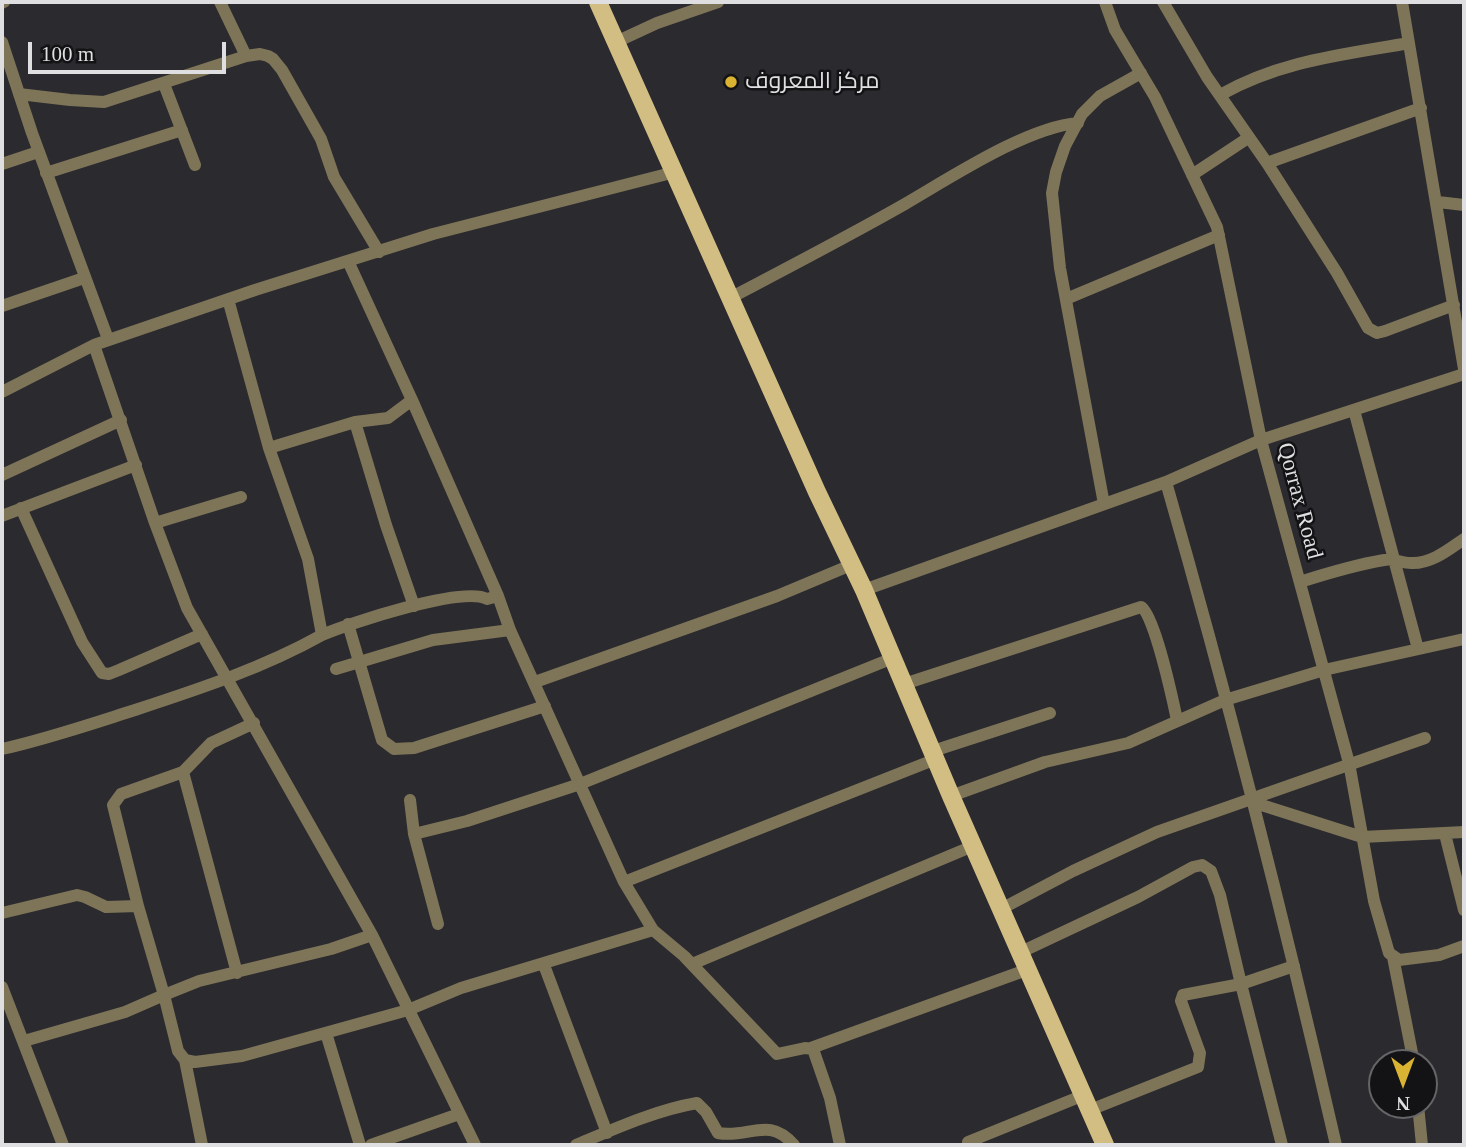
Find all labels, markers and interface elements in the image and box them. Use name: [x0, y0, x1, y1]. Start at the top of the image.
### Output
scale bar: [32, 28, 229, 72]
text: 100 m: [41, 42, 94, 66]
place label: مركز المعروف: [745, 68, 880, 96]
marker: مركز المعروف: [723, 74, 739, 90]
street label: Qorrax Road: [1270, 440, 1328, 562]
north arrow: [1368, 1049, 1438, 1119]
text: N: [1396, 1093, 1410, 1114]

